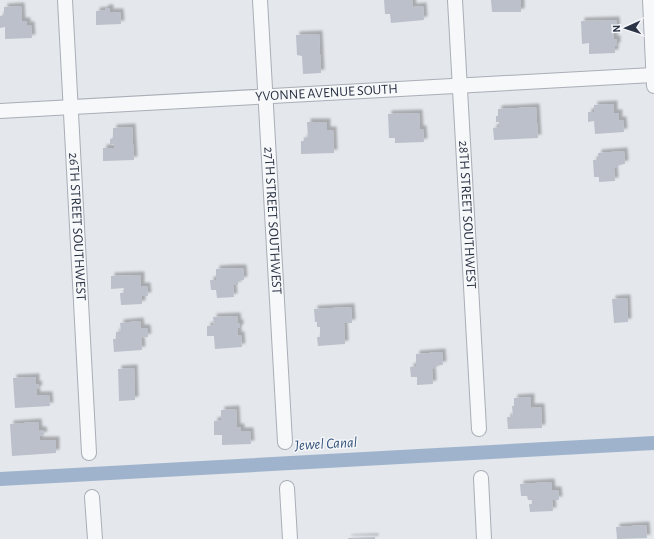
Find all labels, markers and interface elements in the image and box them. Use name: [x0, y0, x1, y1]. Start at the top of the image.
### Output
north arrow: [606, 8, 646, 48]
text: N: [611, 24, 622, 33]
street label: YVONNE AVENUE SOUTH: [255, 82, 398, 104]
street label: 28TH STREET SOUTHWEST: [456, 140, 478, 289]
street label: 27TH STREET SOUTHWEST: [261, 147, 284, 295]
street label: 26TH STREET SOUTHWEST: [66, 152, 88, 301]
water label: Jewel Canal: [293, 435, 358, 453]

